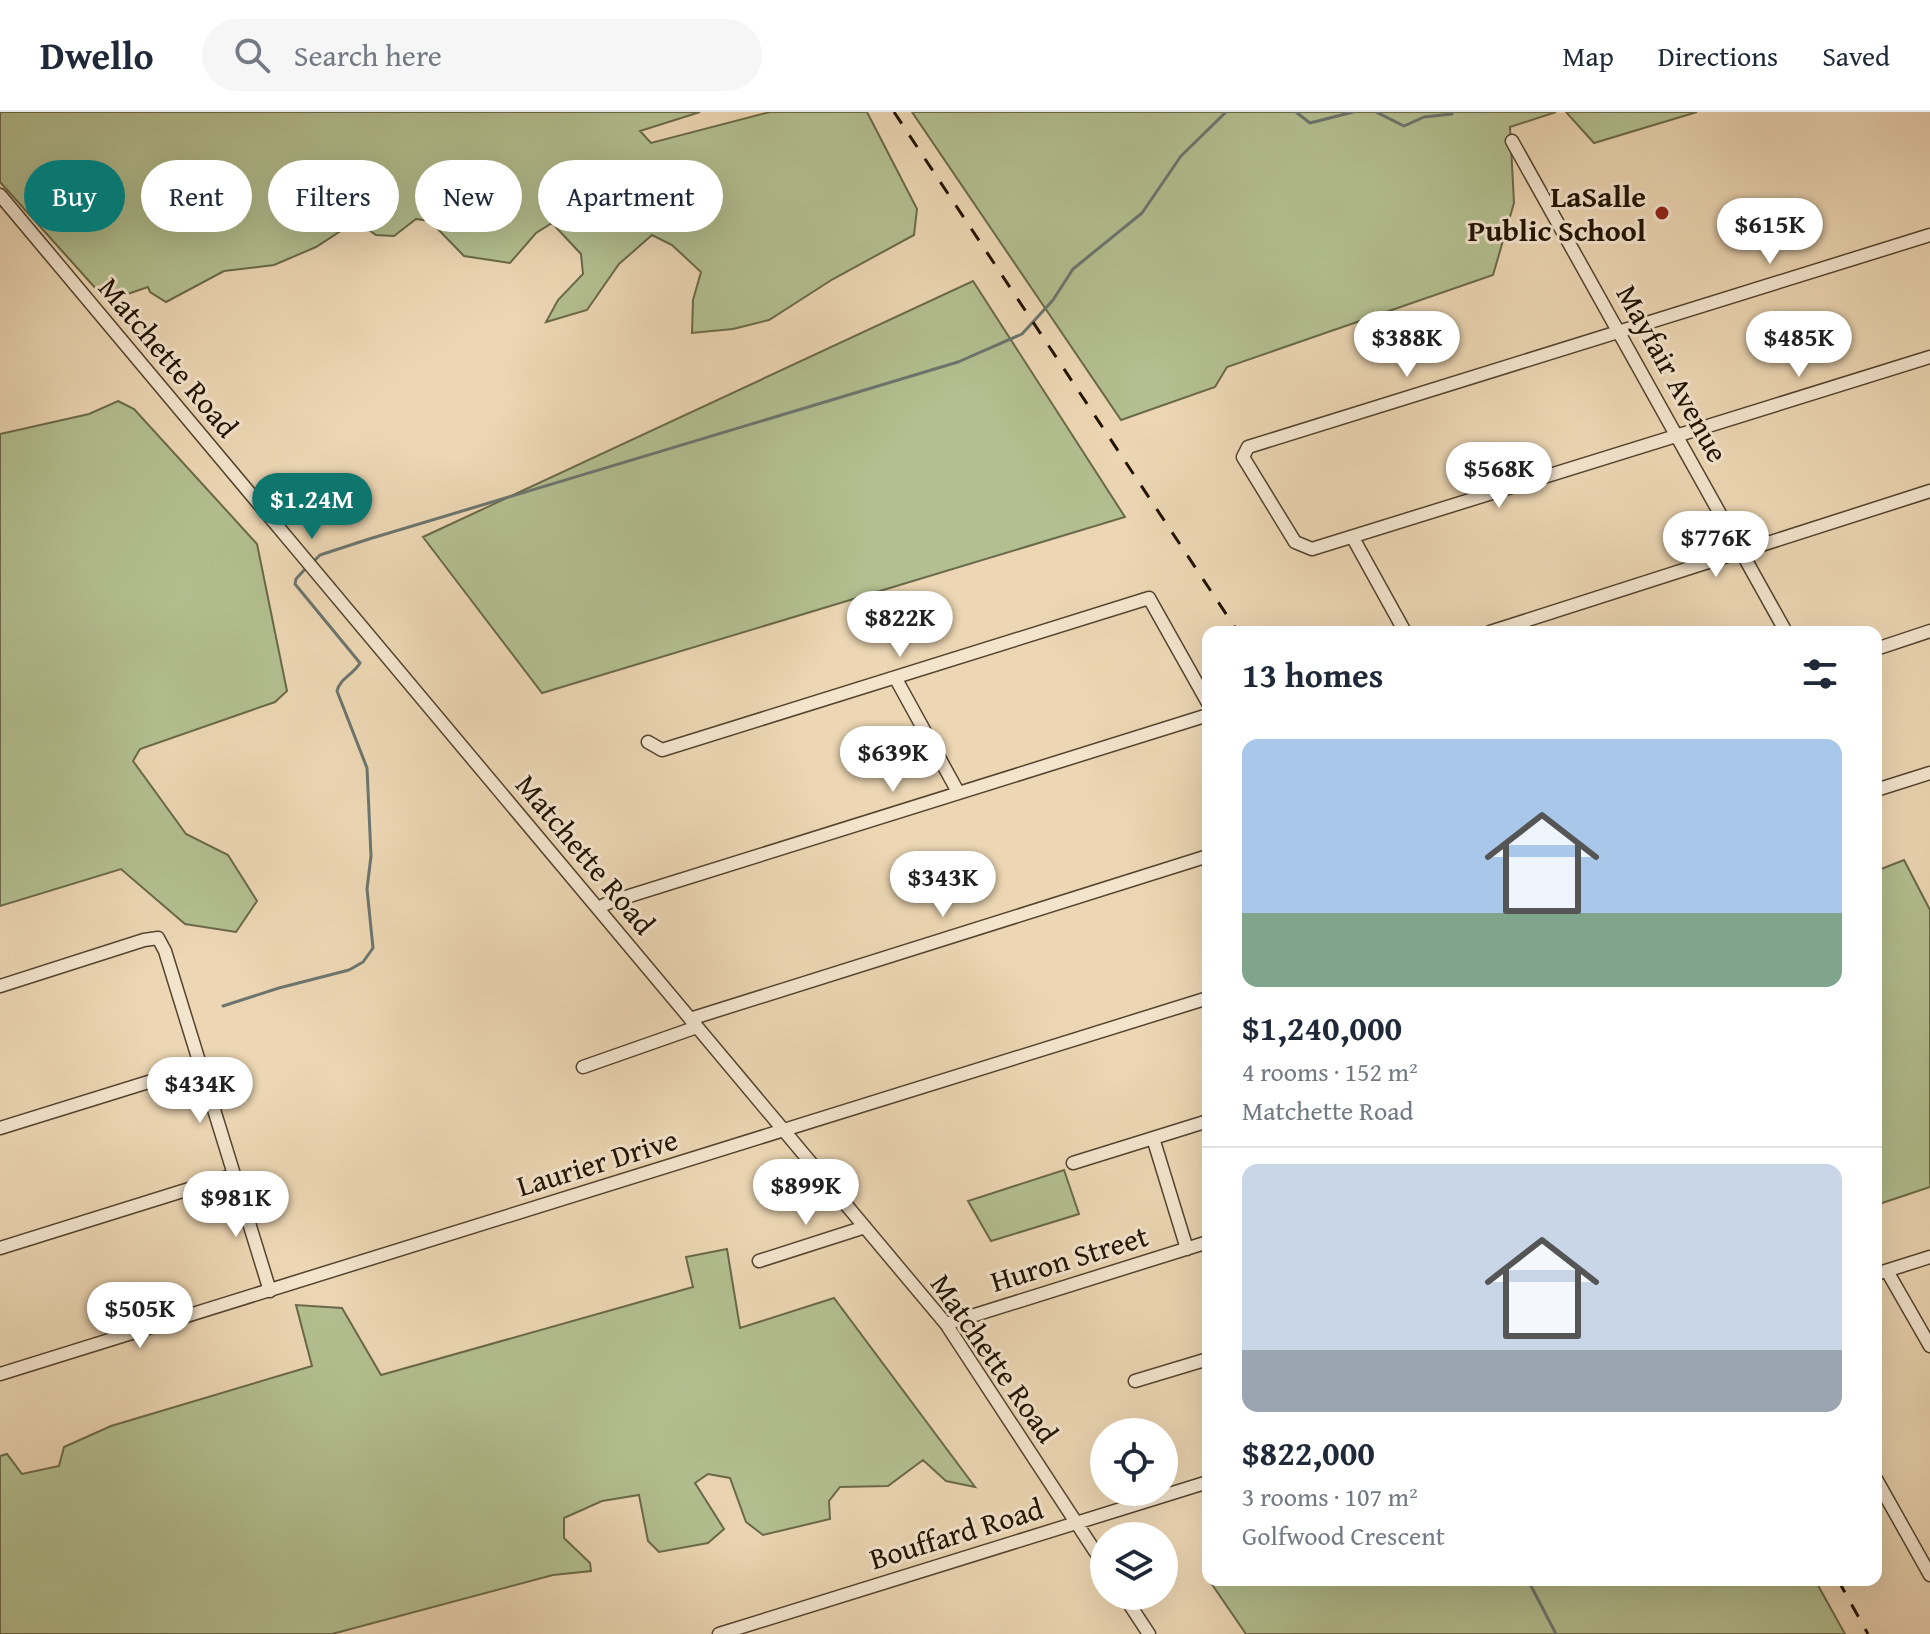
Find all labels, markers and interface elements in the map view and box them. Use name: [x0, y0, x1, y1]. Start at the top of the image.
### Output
search box: [202, 19, 762, 91]
text: Dwello: [40, 27, 154, 83]
icon: search: [230, 33, 274, 77]
text: Search here: [294, 33, 442, 77]
text: Map: [1562, 35, 1614, 76]
text: Directions: [1658, 35, 1778, 76]
text: Saved: [1822, 35, 1890, 76]
chip: Buy: [24, 160, 125, 232]
chip: Rent: [141, 160, 252, 232]
chip: Filters: [268, 160, 399, 232]
chip: New: [415, 160, 522, 232]
chip: Apartment: [538, 160, 723, 232]
place label: LaSalle Public School: [1468, 174, 1646, 252]
pin: $615K: [1714, 198, 1826, 266]
marker: LaSalle Public School: [1653, 204, 1671, 222]
text: $615K: [1735, 204, 1805, 243]
street label: Matchette Road: [89, 267, 249, 447]
street label: Mayfair Avenue: [1606, 276, 1740, 470]
pin: $388K: [1351, 311, 1463, 379]
pin: $485K: [1743, 311, 1855, 379]
text: $388K: [1372, 317, 1442, 356]
text: $485K: [1764, 317, 1834, 356]
pin: $568K: [1443, 442, 1555, 510]
text: $568K: [1464, 448, 1534, 487]
pin: $1.24M: [247, 473, 377, 541]
text: $1.24M: [270, 479, 354, 518]
pin: $776K: [1660, 511, 1772, 579]
text: $776K: [1681, 517, 1751, 556]
pin: $822K: [844, 591, 956, 659]
text: $822K: [865, 597, 935, 636]
text: 13 homes: [1242, 650, 1383, 699]
icon: filters: [1798, 652, 1842, 696]
pin: $639K: [837, 726, 949, 794]
text: $639K: [858, 732, 928, 771]
street label: Matchette Road: [506, 764, 666, 944]
icon: home: [1470, 791, 1614, 935]
pin: $343K: [887, 851, 999, 919]
text: $343K: [908, 857, 978, 896]
text: $1,240,000: [1242, 1003, 1402, 1052]
text: 4 rooms · 152 m²: [1242, 1052, 1418, 1091]
pin: $434K: [144, 1057, 256, 1125]
text: $434K: [165, 1063, 235, 1102]
text: Matchette Road: [1242, 1091, 1413, 1130]
street label: Laurier Drive: [511, 1117, 683, 1207]
pin: $899K: [750, 1159, 862, 1227]
text: $899K: [771, 1165, 841, 1204]
pin: $981K: [180, 1171, 292, 1239]
text: $981K: [201, 1177, 271, 1216]
street label: Huron Street: [985, 1213, 1154, 1303]
icon: home: [1470, 1216, 1614, 1360]
street label: Matchette Road: [920, 1264, 1070, 1452]
pin: $505K: [84, 1282, 196, 1350]
text: $505K: [105, 1288, 175, 1327]
map controls: [1090, 1418, 1178, 1610]
button: locate: [1090, 1418, 1178, 1506]
text: $822,000: [1242, 1428, 1375, 1477]
text: 3 rooms · 107 m²: [1242, 1477, 1418, 1516]
street label: Bouffard Road: [864, 1486, 1048, 1580]
text: Golfwood Crescent: [1242, 1516, 1445, 1555]
button: layers: [1090, 1522, 1178, 1610]

